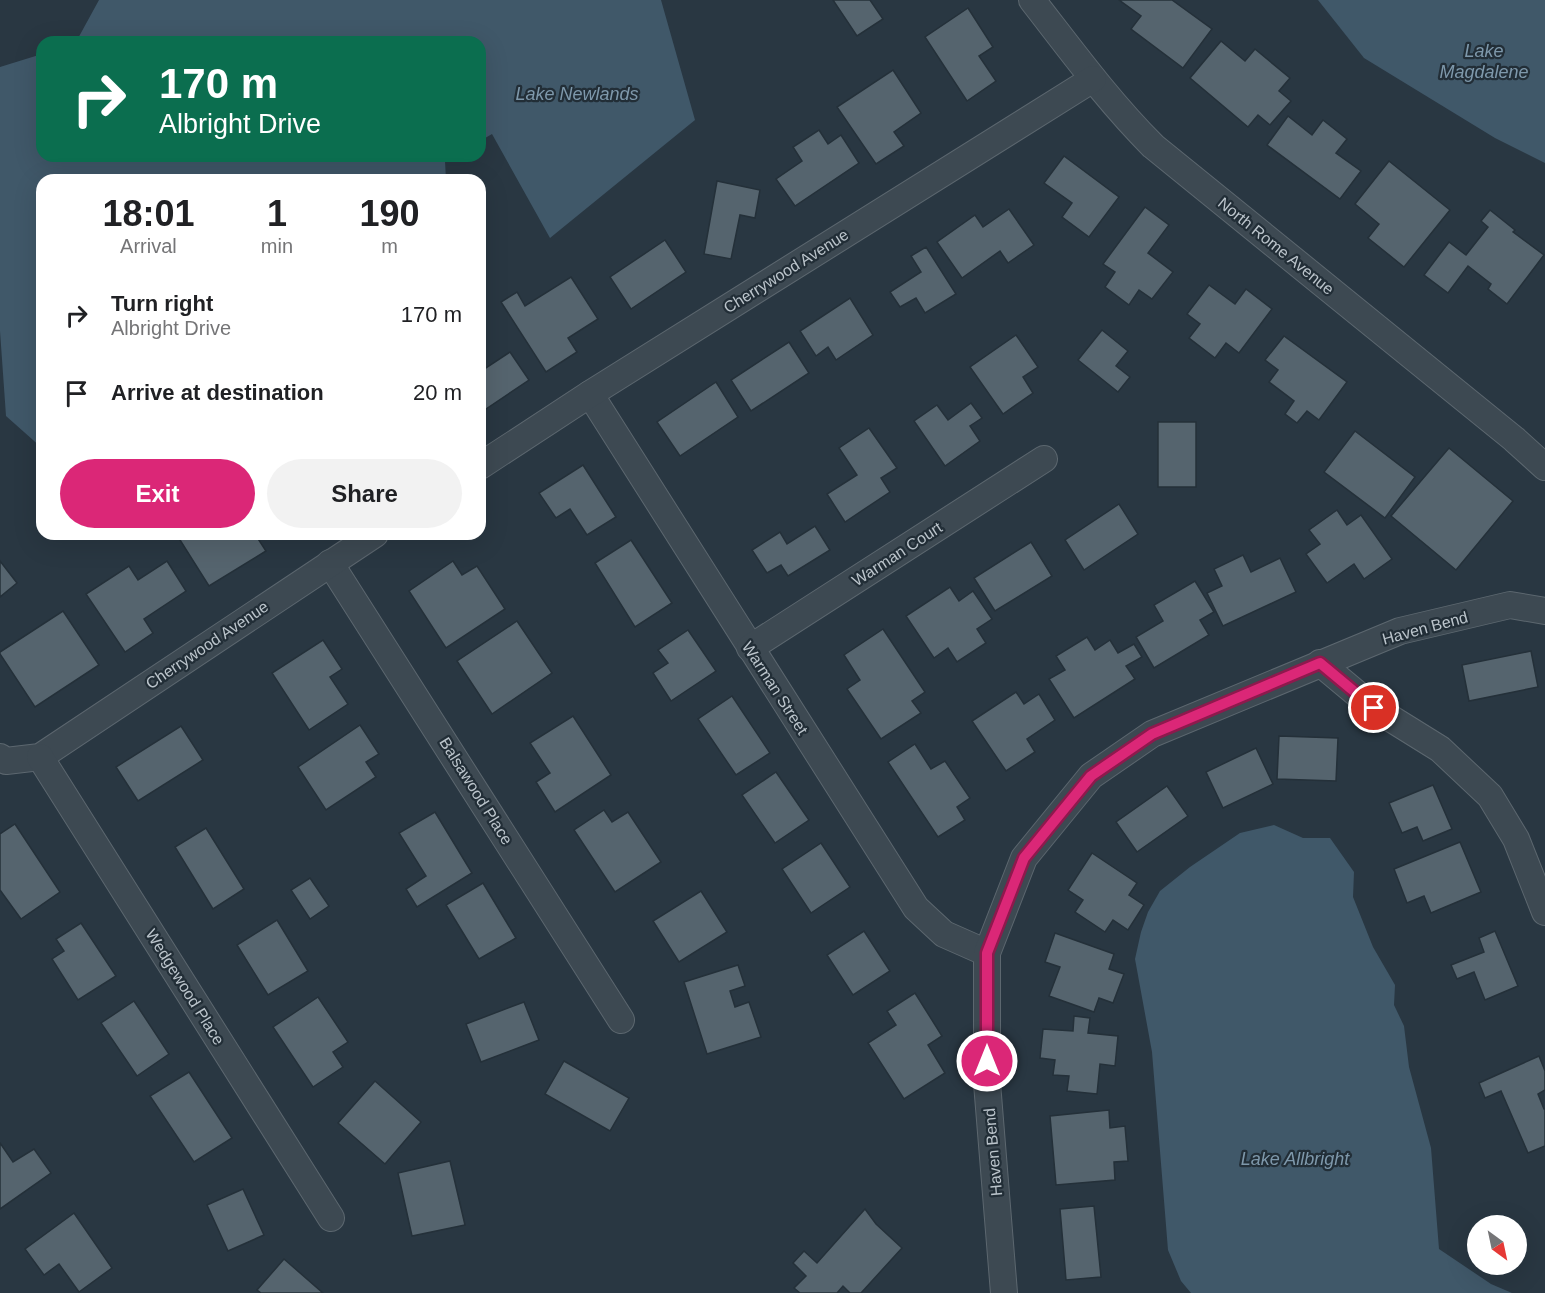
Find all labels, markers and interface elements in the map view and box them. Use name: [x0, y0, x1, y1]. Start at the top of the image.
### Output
water label: Lake Magdalene: [1439, 41, 1529, 82]
icon: right: [60, 60, 138, 138]
text: 170 m: [159, 60, 278, 107]
water label: Lake Newlands: [515, 84, 639, 104]
text: Albright Drive: [159, 109, 321, 139]
text: 18:01: [102, 193, 194, 234]
text: 1: [267, 193, 287, 234]
text: 190: [359, 193, 420, 234]
street label: North Rome Avenue: [1215, 194, 1337, 298]
street label: Cherrywood Avenue: [721, 226, 852, 316]
text: Arrival: [120, 235, 177, 257]
text: min: [261, 235, 293, 257]
text: m: [381, 235, 398, 257]
text: Turn right: [111, 291, 213, 316]
icon: right: [60, 299, 93, 332]
text: 170 m: [401, 302, 462, 327]
text: Albright Drive: [111, 317, 231, 339]
icon: arrive: [60, 377, 93, 410]
text: Arrive at destination: [111, 380, 324, 405]
text: 20 m: [413, 380, 462, 405]
button: Exit: [60, 459, 255, 528]
button: Share: [267, 459, 462, 528]
street label: Warman Court: [849, 518, 945, 589]
street label: Cherrywood Avenue: [143, 598, 271, 692]
street label: Haven Bend: [1380, 608, 1470, 648]
street label: Warman Street: [739, 639, 812, 738]
pin: [1348, 682, 1399, 733]
icon: arrive: [1357, 691, 1390, 724]
street label: Balsawood Place: [436, 734, 516, 848]
street label: Wedgewood Place: [143, 926, 228, 1048]
position arrow: [955, 1029, 1019, 1093]
street label: Haven Bend: [981, 1107, 1005, 1197]
water label: Lake Allbright: [1241, 1149, 1350, 1169]
north arrow: [1467, 1215, 1527, 1275]
map controls: [1467, 1215, 1527, 1275]

